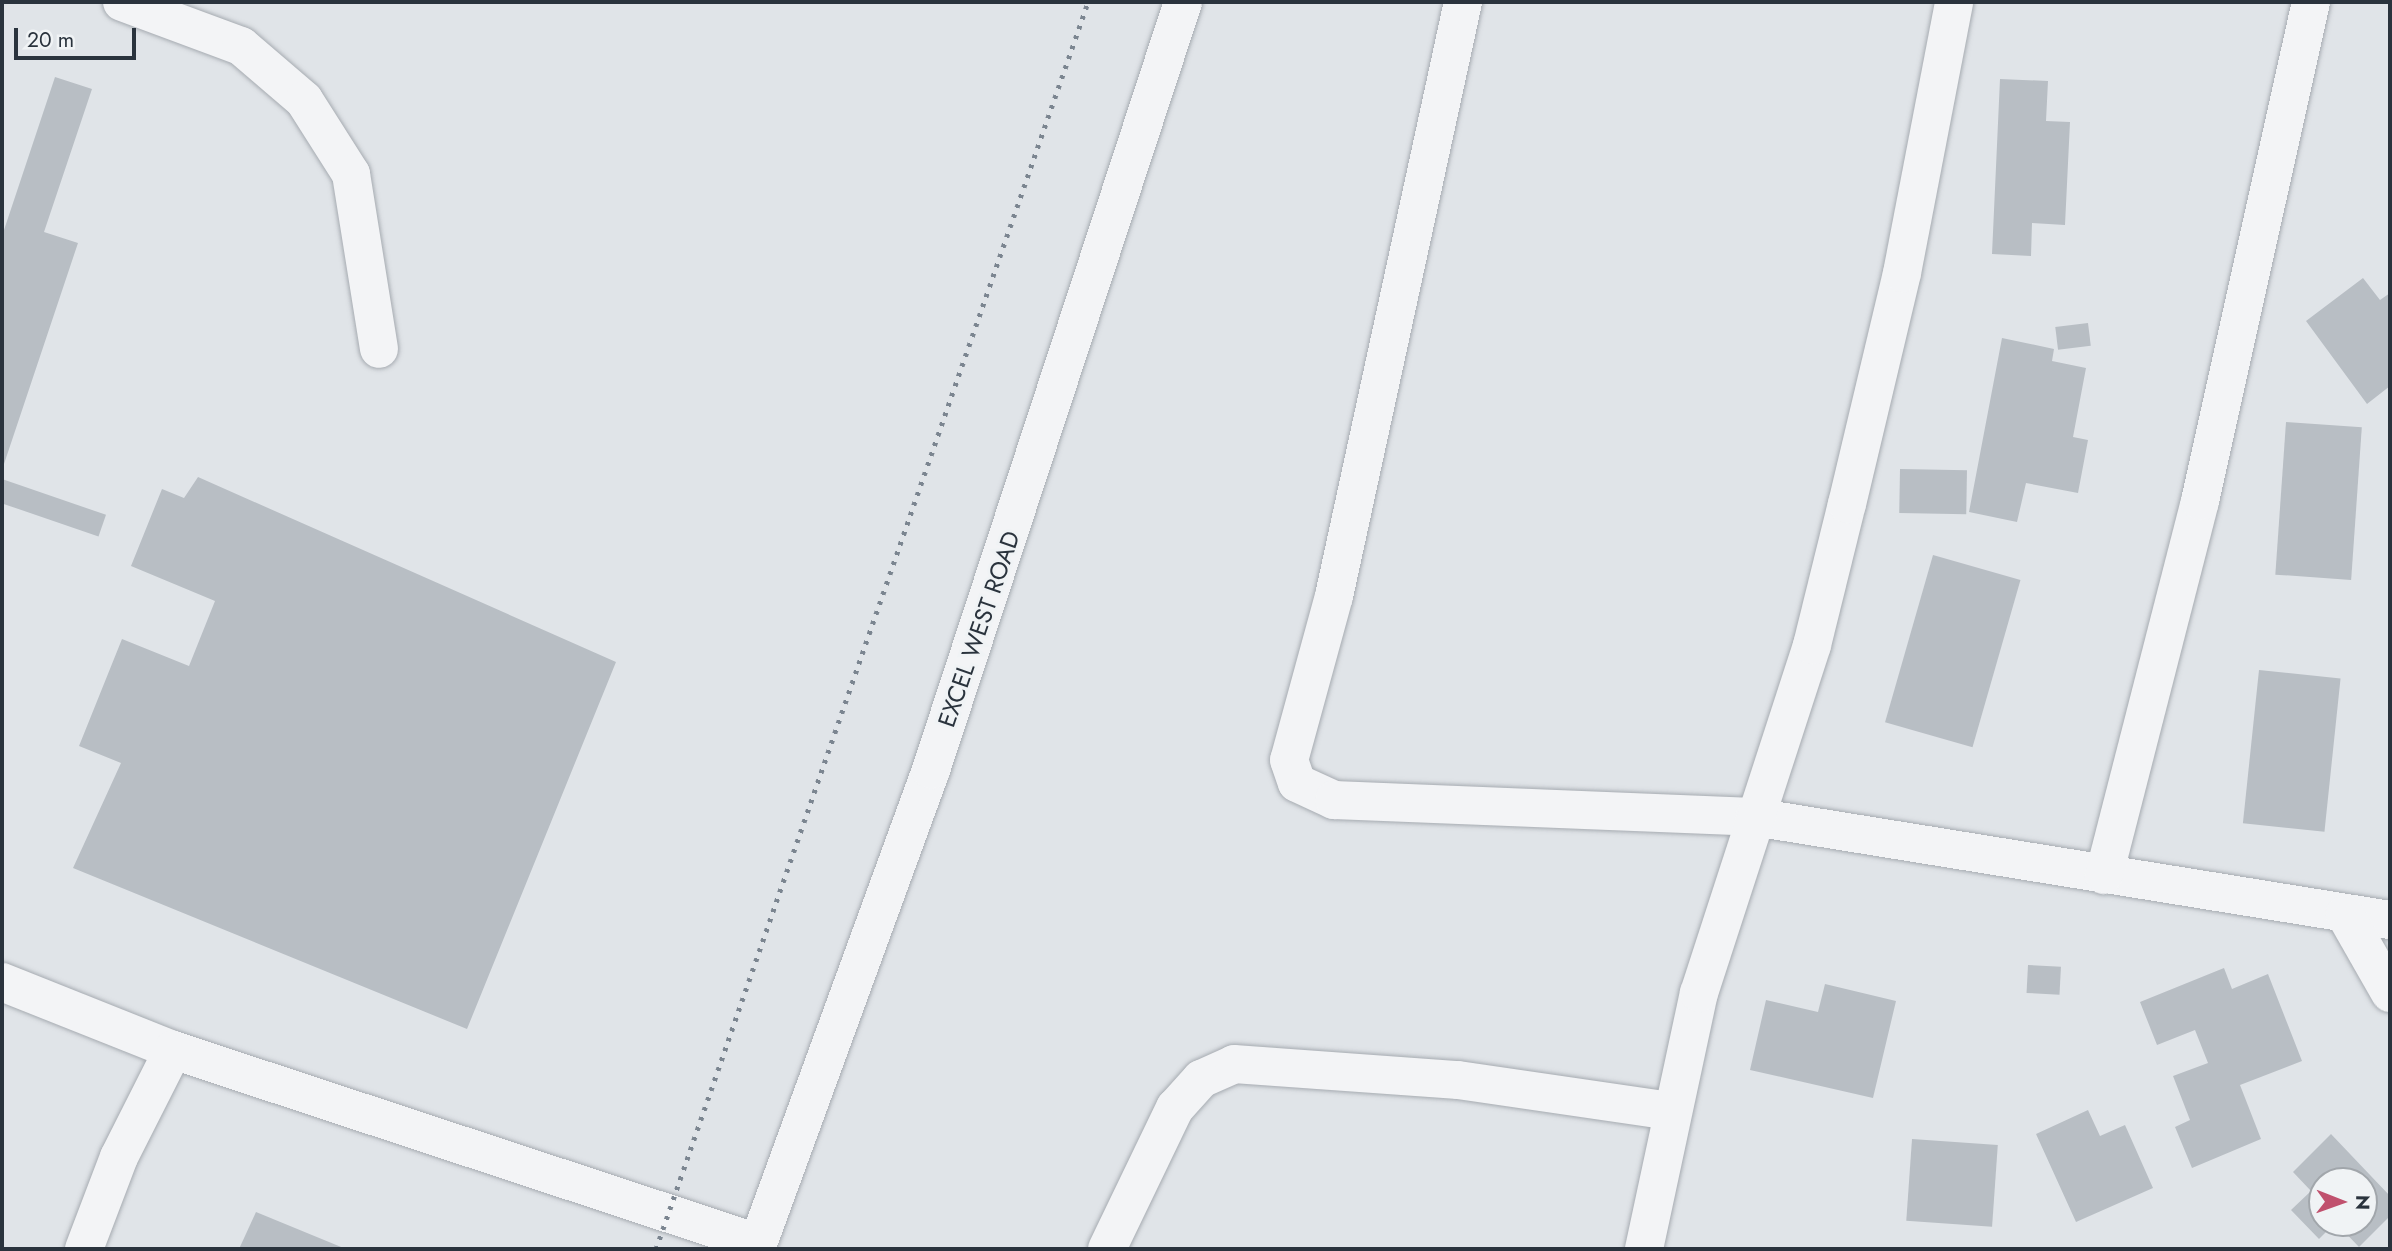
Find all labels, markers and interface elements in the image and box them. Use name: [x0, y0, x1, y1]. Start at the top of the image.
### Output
scale bar: [18, 14, 140, 58]
text: 20 m: [27, 25, 74, 55]
street label: EXCEL WEST ROAD: [932, 527, 1026, 731]
north arrow: [2308, 1167, 2378, 1237]
text: N: [2349, 1195, 2376, 1210]

